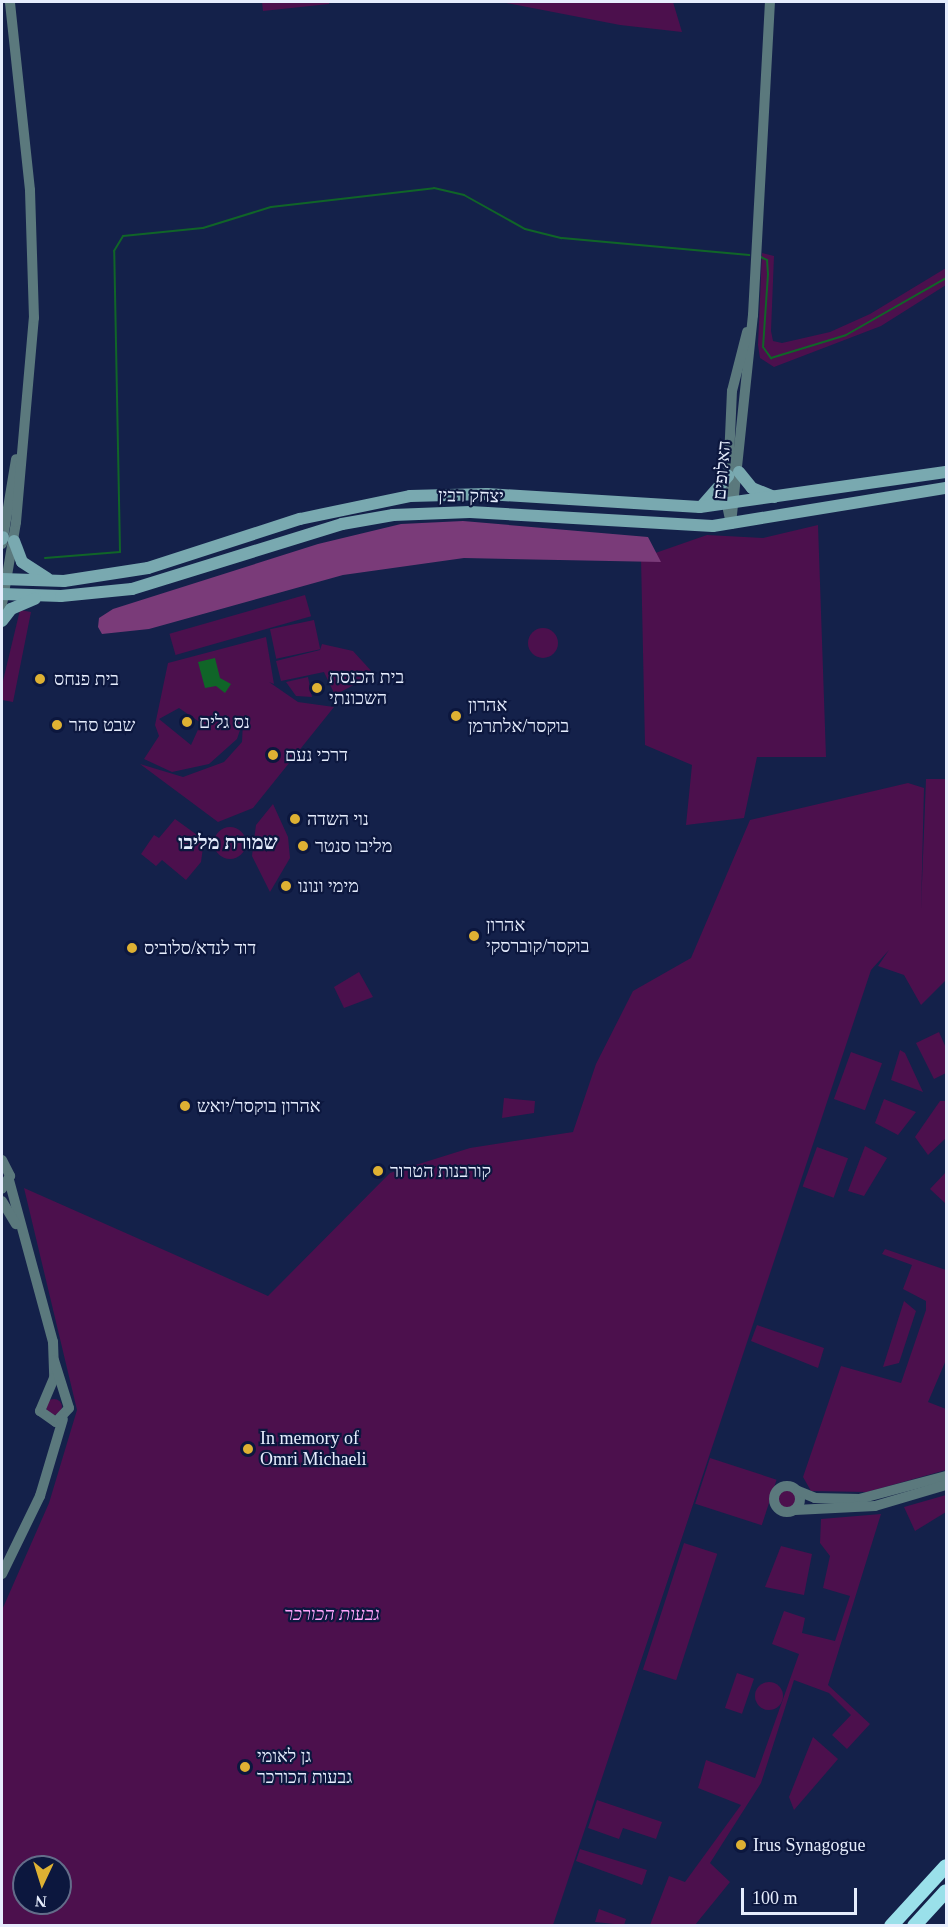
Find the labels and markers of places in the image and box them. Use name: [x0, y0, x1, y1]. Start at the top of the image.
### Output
place label: בית הכנסת השכונתי: [329, 667, 404, 710]
place label: בית פנחס: [54, 668, 119, 690]
marker: בית פנחס: [31, 670, 49, 688]
marker: בית הכנסת השכונתי: [310, 681, 324, 695]
place label: אהרון בוקסר/אלתרמן: [468, 695, 569, 738]
marker: אהרון בוקסר/אלתרמן: [449, 709, 463, 723]
place label: נס גלים: [199, 711, 250, 733]
place label: שבט סהר: [69, 714, 135, 736]
marker: נס גלים: [180, 715, 194, 729]
marker: שבט סהר: [50, 718, 64, 732]
place label: דרכי נעם: [285, 744, 348, 766]
marker: דרכי נעם: [266, 748, 280, 762]
place label: נוי השדה: [307, 808, 369, 830]
marker: נוי השדה: [288, 812, 302, 826]
place label: מליבו סנטר: [315, 835, 392, 857]
marker: מליבו סנטר: [296, 839, 310, 853]
place label: מימי ונונו: [298, 875, 359, 897]
marker: מימי ונונו: [279, 879, 293, 893]
place label: אהרון בוקסר/קוברסקי: [486, 915, 589, 958]
marker: אהרון בוקסר/קוברסקי: [467, 929, 481, 943]
place label: דוד לנדא/סלוביס: [144, 937, 256, 959]
marker: דוד לנדא/סלוביס: [125, 941, 139, 955]
place label: אהרון בוקסר/יואש: [197, 1095, 321, 1117]
marker: אהרון בוקסר/יואש: [178, 1099, 192, 1113]
place label: קורבנות הטרור: [390, 1160, 491, 1182]
marker: קורבנות הטרור: [371, 1164, 385, 1178]
place label: In memory of Omri Michaeli: [260, 1428, 366, 1470]
marker: In memory of Omri Michaeli: [241, 1442, 255, 1456]
place label: גן לאומי גבעות הכורכר: [257, 1746, 352, 1788]
marker: גן לאומי גבעות הכורכר: [238, 1760, 252, 1774]
place label: Irus Synagogue: [753, 1834, 865, 1856]
marker: Irus Synagogue: [734, 1838, 748, 1852]

